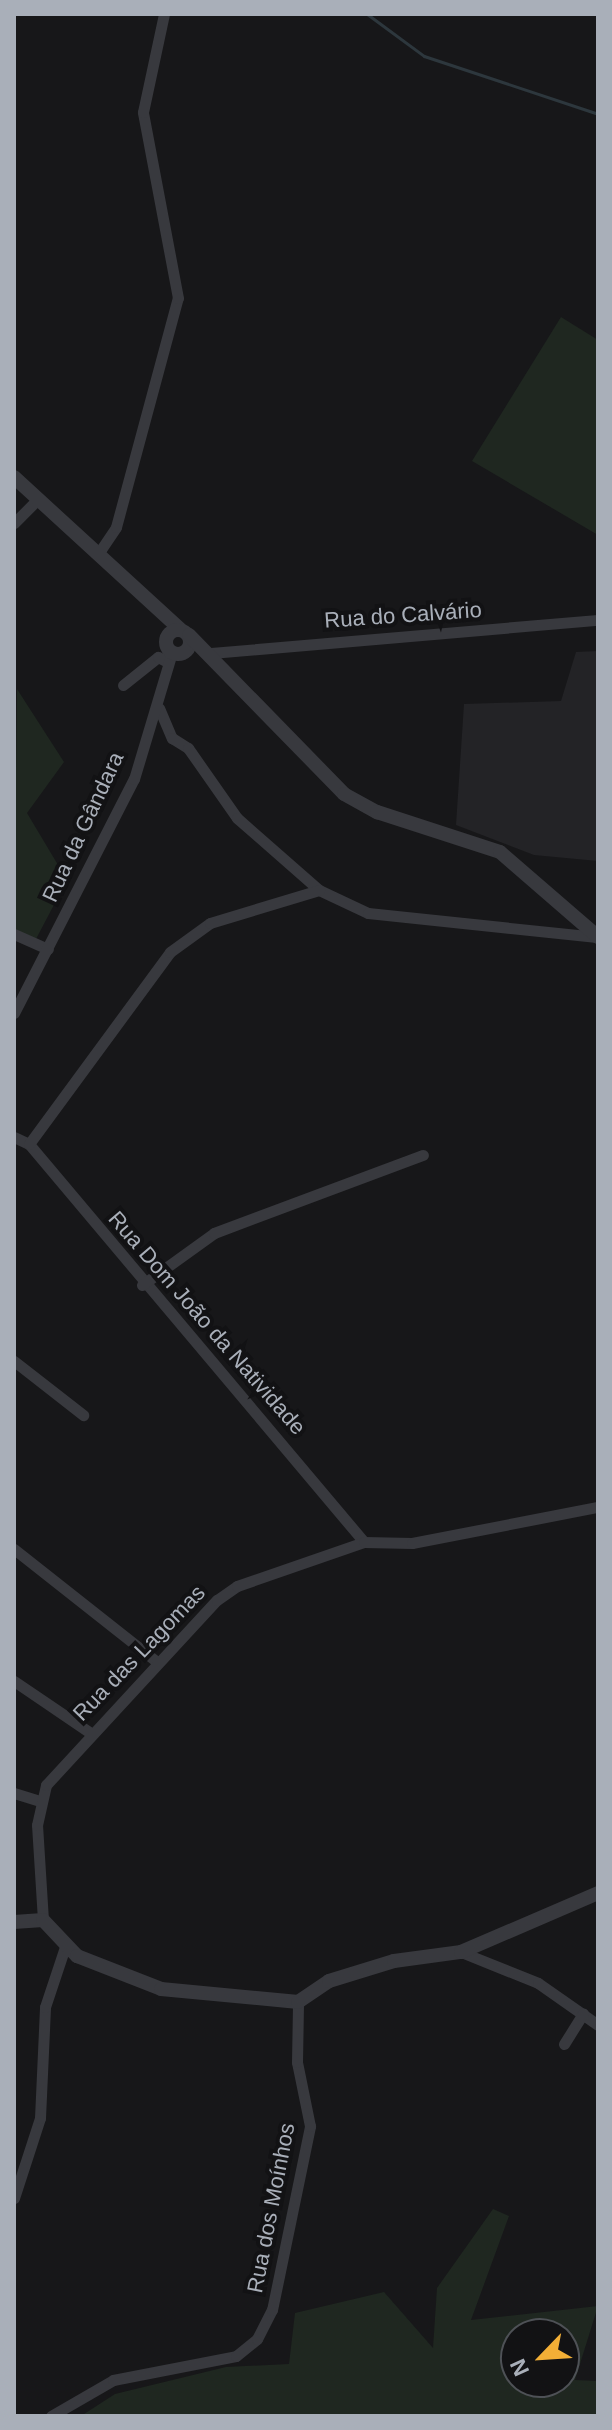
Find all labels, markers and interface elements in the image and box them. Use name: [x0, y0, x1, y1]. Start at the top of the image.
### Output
street label: Rua do Calvário: [323, 596, 483, 634]
street label: Rua da Gândara: [37, 748, 129, 906]
street label: Rua Dom João da Natividade: [103, 1206, 311, 1440]
street label: Rua das Lagomas: [67, 1580, 211, 1726]
street label: Rua dos Moínhos: [242, 2121, 300, 2295]
north arrow: [500, 2318, 580, 2398]
text: N: [505, 2355, 534, 2380]

